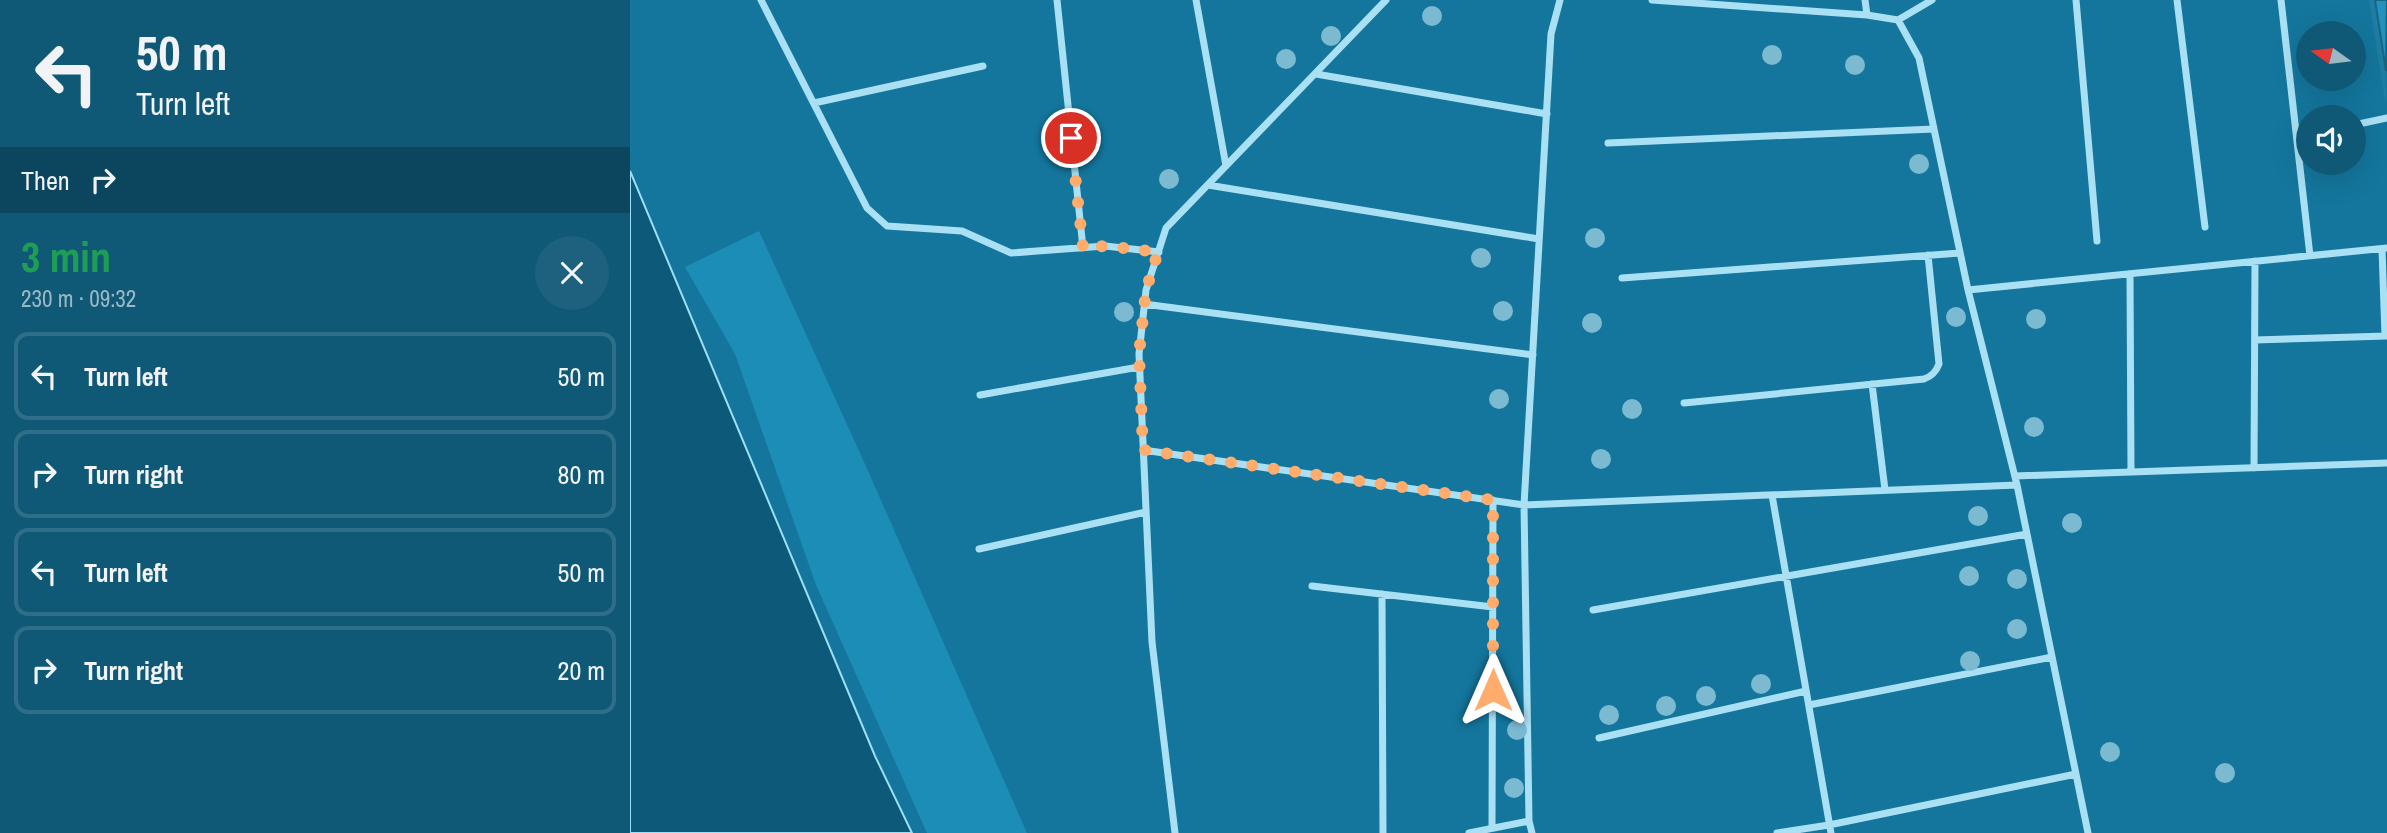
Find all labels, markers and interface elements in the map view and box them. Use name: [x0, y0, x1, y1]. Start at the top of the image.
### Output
text: 50 m: [136, 19, 228, 85]
north arrow: [2296, 21, 2366, 91]
map controls: [2296, 21, 2366, 175]
icon: left: [21, 28, 112, 119]
text: Turn left: [136, 82, 230, 125]
button: sound: [2296, 105, 2366, 175]
pin: [1041, 108, 1101, 168]
icon: arrive: [1052, 119, 1090, 157]
icon: right: [84, 161, 122, 199]
text: Then: [21, 163, 70, 198]
text: 3 min: [21, 229, 111, 285]
button: close: [535, 236, 609, 310]
text: 230 m · 09:32: [21, 283, 136, 314]
icon: left: [25, 357, 63, 395]
text: Turn left: [84, 359, 168, 394]
text: 50 m: [558, 359, 605, 394]
icon: right: [25, 455, 63, 493]
text: Turn right: [84, 457, 183, 492]
text: 80 m: [558, 457, 605, 492]
icon: left: [25, 553, 63, 591]
text: Turn left: [84, 555, 168, 590]
text: 50 m: [558, 555, 605, 590]
icon: right: [25, 651, 63, 689]
text: Turn right: [84, 653, 183, 688]
text: 20 m: [558, 653, 605, 688]
position arrow: [1456, 653, 1530, 727]

